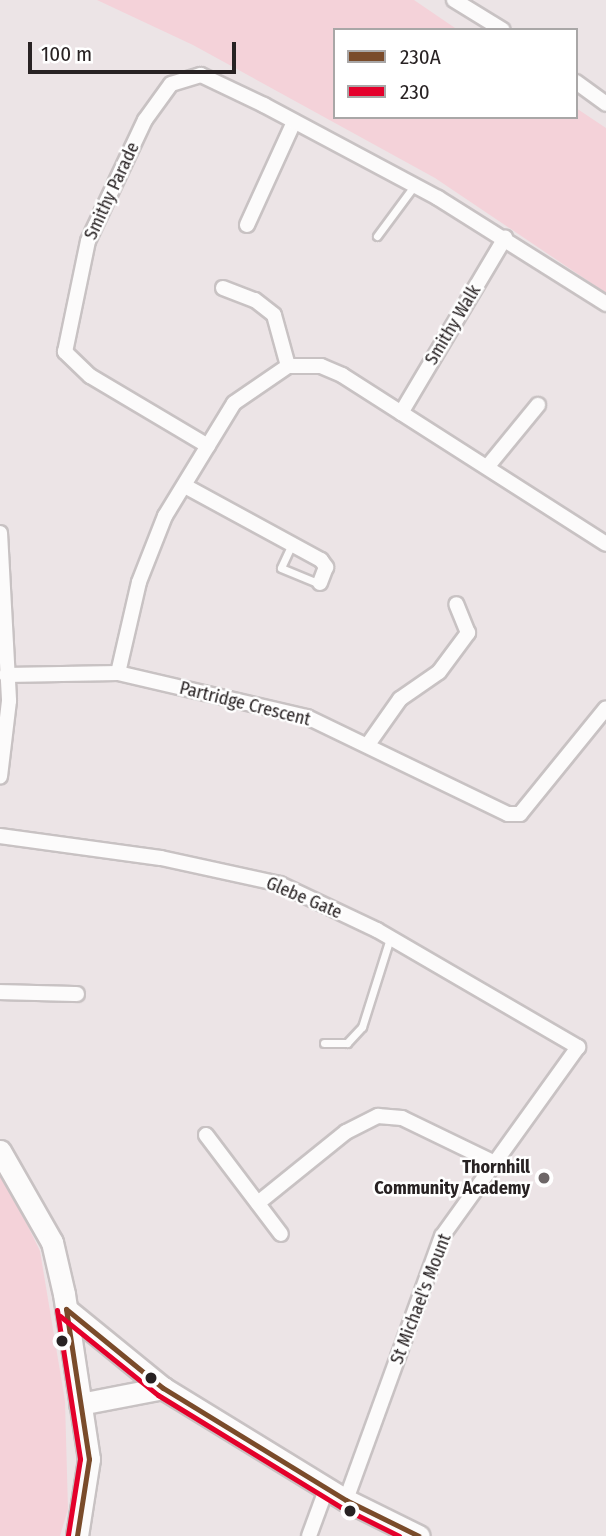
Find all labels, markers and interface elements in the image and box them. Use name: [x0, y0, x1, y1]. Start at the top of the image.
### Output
scale bar: [32, 28, 240, 72]
legend: [333, 28, 578, 119]
text: 100 m: [41, 41, 92, 67]
text: 230A: [400, 44, 441, 70]
text: 230: [400, 79, 430, 105]
street label: Smithy Parade: [80, 139, 144, 243]
street label: Smithy Walk: [421, 281, 485, 369]
street label: Partridge Crescent: [177, 677, 313, 731]
street label: Glebe Gate: [263, 872, 345, 924]
place label: Thornhill Community Academy: [374, 1157, 530, 1200]
marker: Thornhill Community Academy: [536, 1170, 552, 1186]
street label: St Michael's Mount: [386, 1231, 456, 1367]
unlabelled marker: [55, 1334, 69, 1348]
unlabelled marker: [144, 1371, 158, 1385]
unlabelled marker: [343, 1504, 357, 1518]

